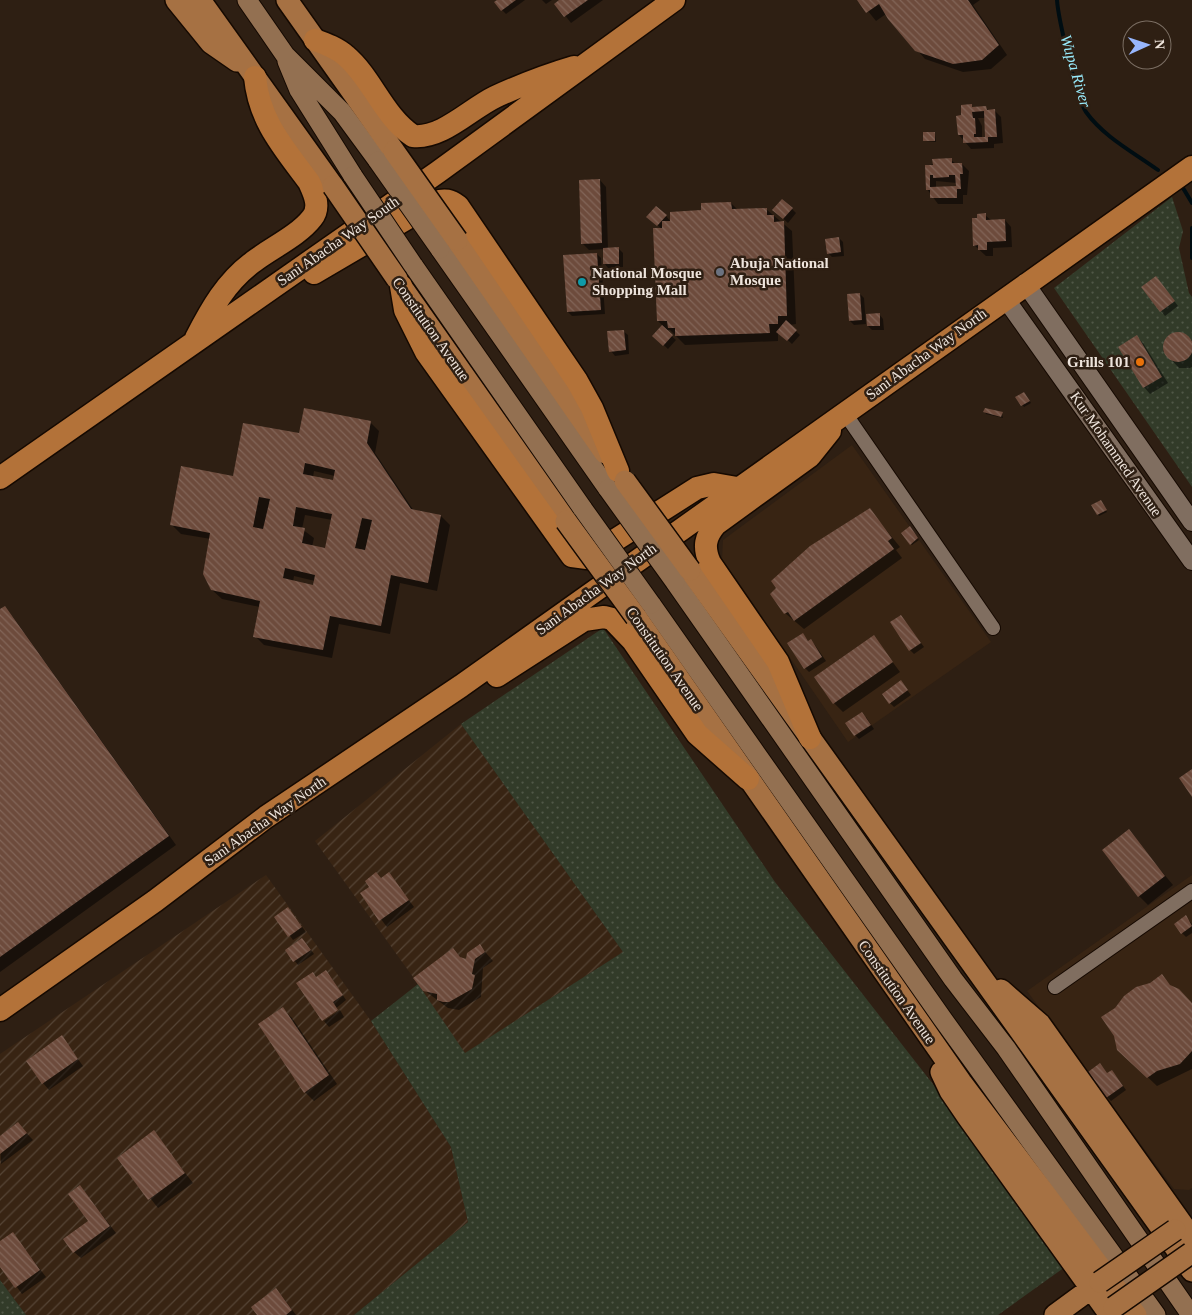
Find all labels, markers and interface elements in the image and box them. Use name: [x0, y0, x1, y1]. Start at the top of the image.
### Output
north arrow: [1122, 20, 1172, 70]
water label: Wupa River: [1057, 33, 1095, 110]
text: N: [1152, 39, 1167, 50]
street label: Sani Abacha Way South: [274, 193, 402, 289]
place label: Abuja National Mosque: [730, 255, 829, 288]
place label: National Mosque Shopping Mall: [592, 265, 702, 298]
marker: Abuja National Mosque: [714, 266, 726, 278]
street label: Constitution Avenue: [389, 274, 473, 384]
marker: National Mosque Shopping Mall: [576, 276, 588, 288]
street label: Sani Abacha Way North: [863, 305, 990, 403]
place label: Grills 101: [1067, 354, 1130, 370]
marker: Grills 101: [1134, 356, 1146, 368]
street label: Kur Mohammed Avenue: [1067, 389, 1165, 519]
street label: Sani Abacha Way North: [533, 540, 660, 638]
street label: Constitution Avenue: [623, 604, 707, 714]
street label: Sani Abacha Way North: [201, 773, 329, 869]
street label: Constitution Avenue: [855, 937, 939, 1047]

